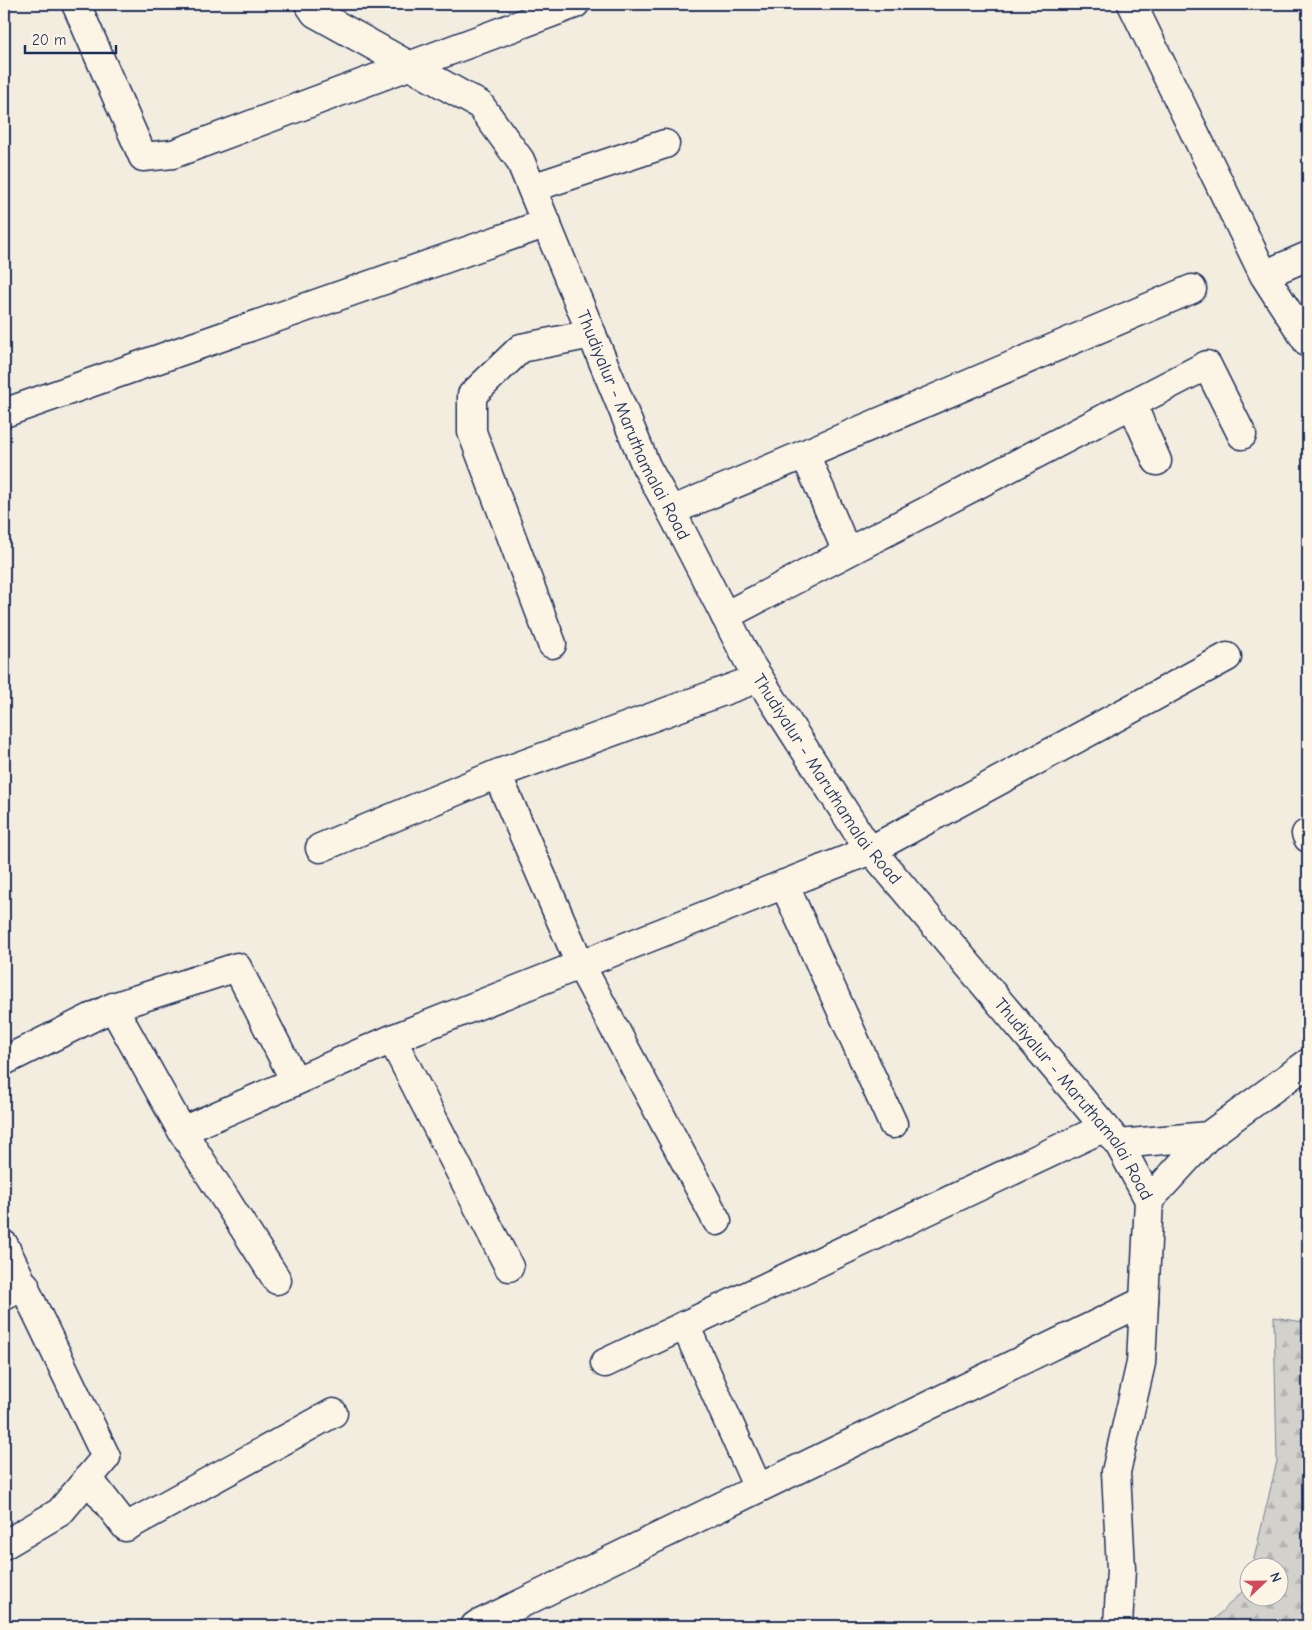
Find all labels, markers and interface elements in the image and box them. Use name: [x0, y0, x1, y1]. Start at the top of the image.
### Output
scale bar: [25, 22, 116, 54]
text: 20 m: [32, 31, 66, 49]
street label: Thudiyalur - Maruthamalai Road: [572, 307, 694, 543]
street label: Thudiyalur - Maruthamalai Road: [749, 670, 906, 888]
street label: Thudiyalur - Maruthamalai Road: [990, 994, 1158, 1204]
north arrow: [1240, 1558, 1290, 1608]
text: N: [1266, 1570, 1285, 1585]

